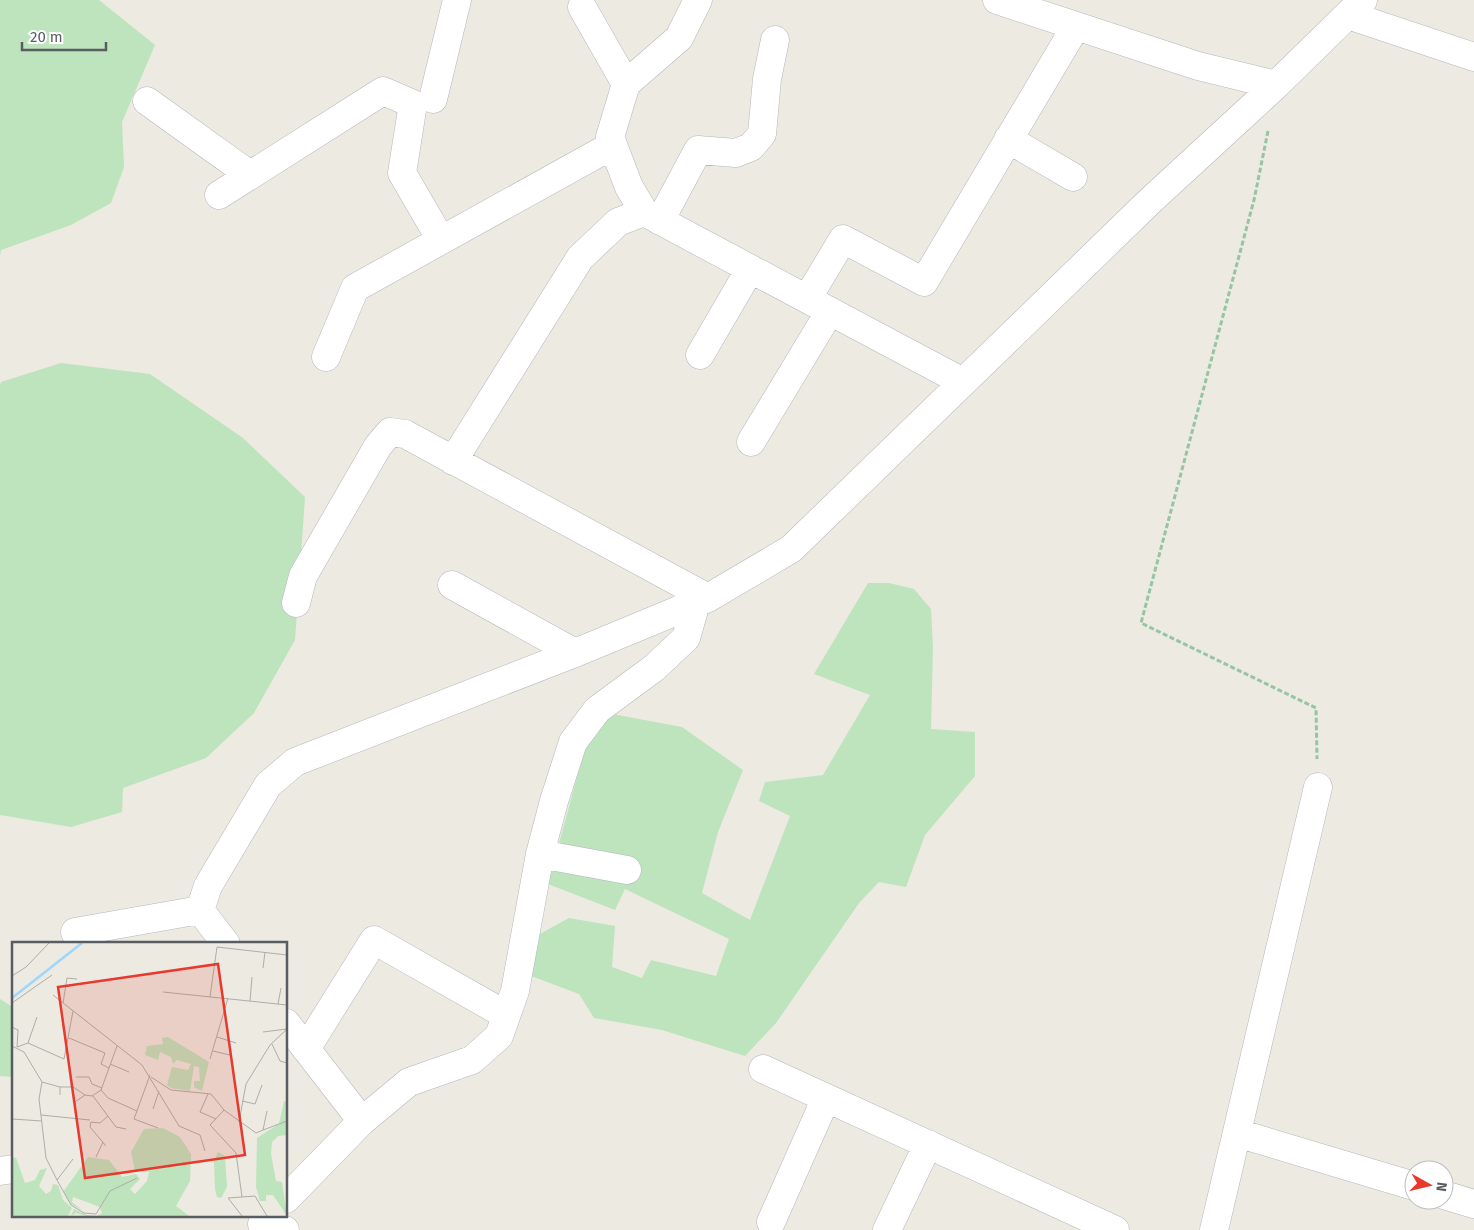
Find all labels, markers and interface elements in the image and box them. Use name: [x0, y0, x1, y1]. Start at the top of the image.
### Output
scale bar: [22, 20, 106, 52]
text: 20 m: [30, 28, 63, 46]
inset map: [12, 942, 288, 1218]
north arrow: [1404, 1160, 1454, 1210]
text: N: [1432, 1181, 1450, 1193]

